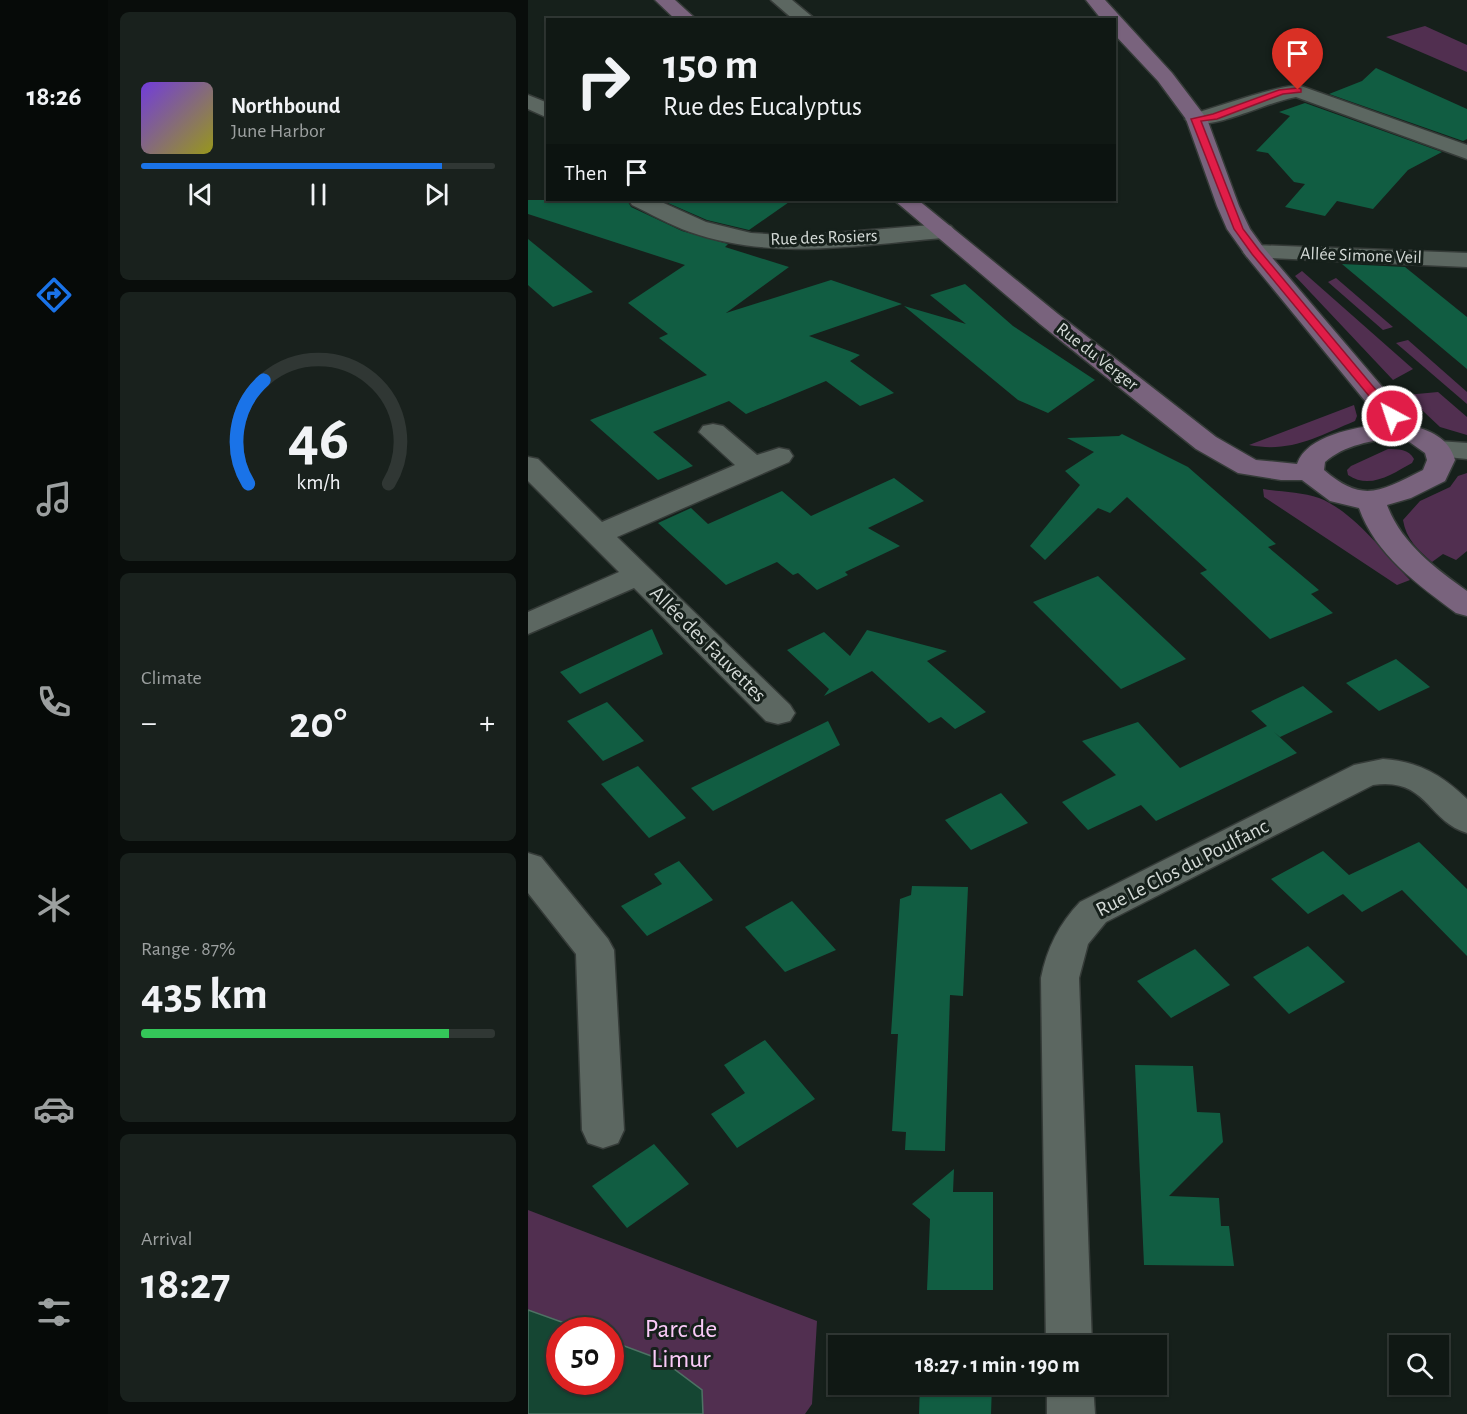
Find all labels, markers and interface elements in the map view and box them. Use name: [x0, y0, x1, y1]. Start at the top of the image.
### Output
pin: [1272, 28, 1323, 90]
icon: arrive: [1281, 37, 1314, 70]
icon: right: [564, 42, 642, 120]
text: 150 m: [663, 44, 758, 86]
text: 18:26: [27, 83, 81, 110]
text: Rue des Eucalyptus: [663, 93, 862, 120]
text: Northbound: [231, 95, 340, 117]
text: June Harbor: [231, 121, 325, 141]
icon: arrive: [620, 156, 653, 189]
text: Then: [564, 162, 608, 184]
icon: previous: [184, 178, 217, 211]
icon: pause: [302, 178, 335, 211]
icon: next: [420, 178, 453, 211]
street label: Rue des Rosiers: [770, 227, 878, 249]
street label: Allée Simone Veil: [1300, 245, 1422, 267]
icon: directions: [33, 274, 75, 316]
street label: Rue du Verger: [1053, 320, 1141, 394]
position arrow: [1360, 384, 1424, 448]
text: 46: [287, 408, 349, 470]
text: km/h: [296, 472, 340, 493]
icon: music: [33, 478, 75, 520]
street label: Allée des Fauvettes: [646, 582, 770, 706]
text: Climate: [141, 668, 202, 688]
icon: phone: [33, 681, 75, 723]
text: 20°: [289, 701, 347, 746]
text: −: [141, 707, 157, 740]
text: +: [479, 707, 495, 740]
street label: Rue Le Clos du Poulfanc: [1093, 815, 1271, 921]
icon: climate: [33, 884, 75, 926]
text: Range · 87%: [141, 939, 236, 959]
text: 435 km: [141, 972, 268, 1017]
icon: car: [33, 1088, 75, 1130]
text: Arrival: [141, 1229, 192, 1249]
text: 18:27: [141, 1262, 230, 1307]
icon: filters: [33, 1291, 75, 1333]
park label: Parc de Limur: [645, 1316, 717, 1372]
speed limit sign: 50: [546, 1317, 624, 1395]
map controls: [1389, 1335, 1449, 1395]
button: search: [1389, 1335, 1449, 1395]
text: 18:27 · 1 min · 190 m: [915, 1354, 1080, 1376]

